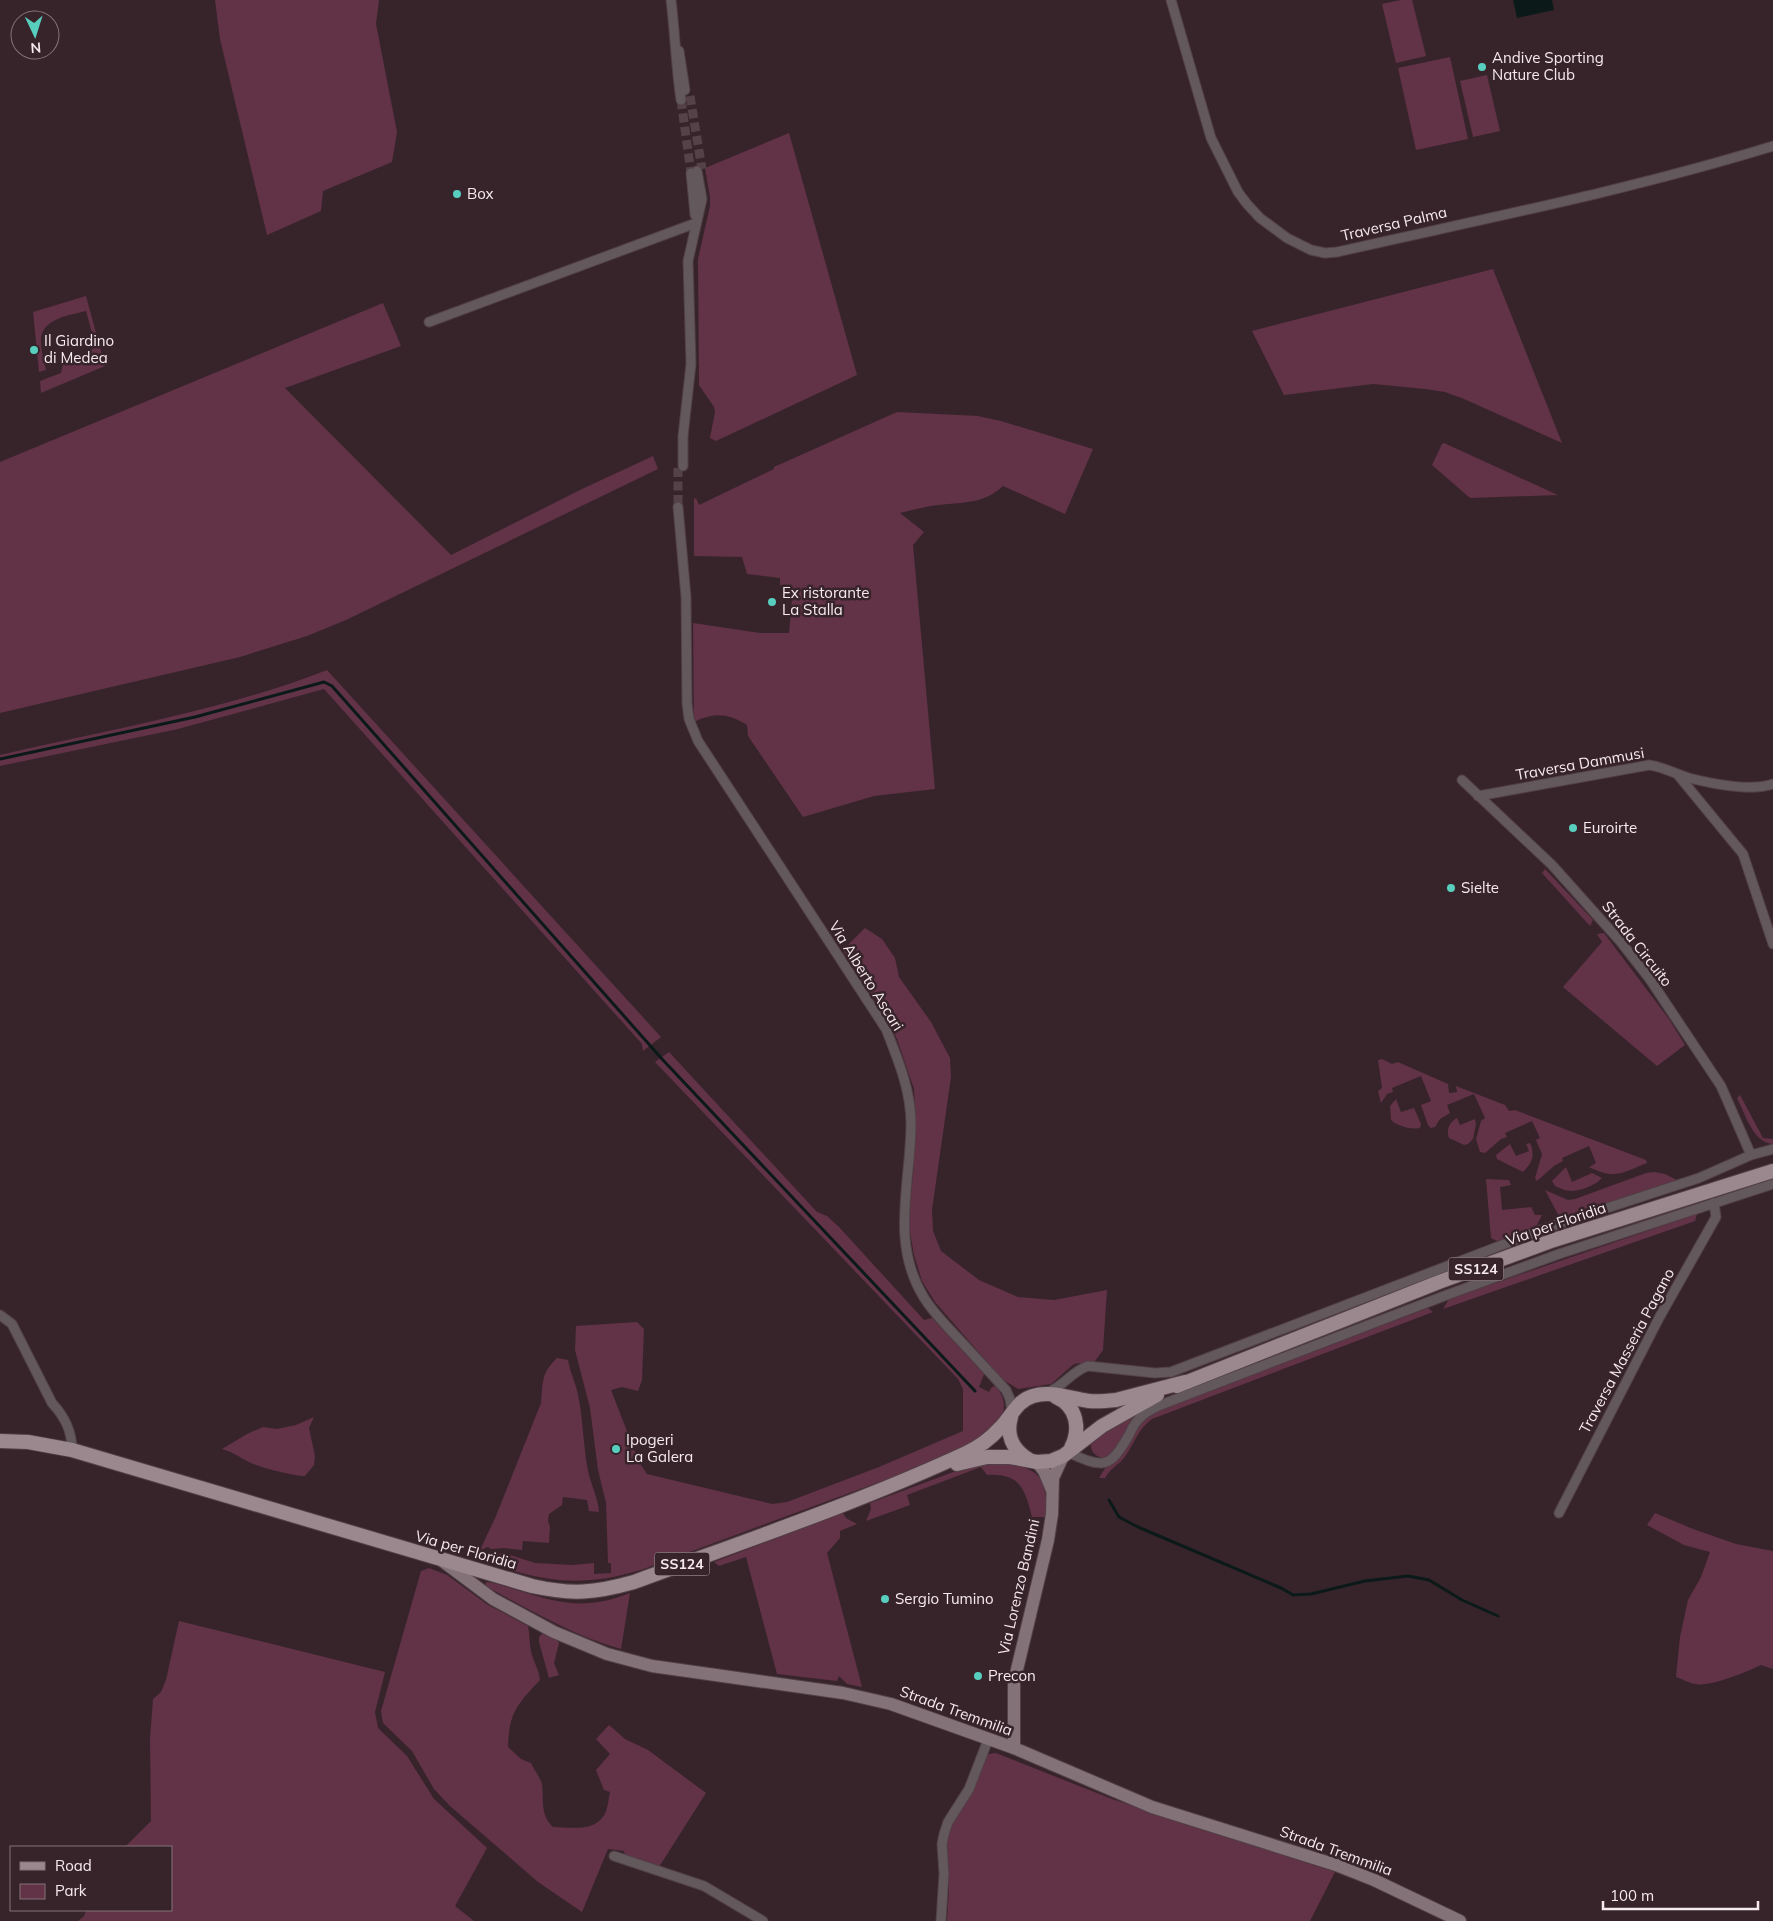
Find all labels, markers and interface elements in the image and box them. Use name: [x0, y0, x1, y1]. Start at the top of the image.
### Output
north arrow: [10, 10, 60, 60]
text: N: [30, 39, 42, 57]
place label: Andive Sporting Nature Club: [1492, 48, 1604, 84]
marker: Andive Sporting Nature Club: [1476, 61, 1488, 73]
place label: Box: [467, 184, 494, 203]
marker: Box: [451, 188, 463, 200]
street label: Traversa Palma: [1339, 202, 1449, 245]
place label: Il Giardino di Medea: [44, 331, 114, 367]
marker: Il Giardino di Medea: [28, 344, 40, 356]
place label: Ex ristorante La Stalla: [782, 583, 869, 619]
marker: Ex ristorante La Stalla: [766, 596, 778, 608]
street label: Traversa Dammusi: [1514, 743, 1646, 784]
place label: Euroirte: [1583, 818, 1637, 837]
marker: Euroirte: [1567, 822, 1579, 834]
place label: Sielte: [1461, 878, 1499, 897]
marker: Sielte: [1445, 882, 1457, 894]
street label: Strada Circuito: [1598, 897, 1677, 990]
street label: Via Alberto Ascari: [825, 917, 908, 1034]
street label: Via per Floridia: [1503, 1198, 1608, 1250]
road number: SS124: [1448, 1258, 1504, 1280]
street label: Traversa Masseria Pagano: [1575, 1265, 1678, 1437]
place label: Ipogeri La Galera: [626, 1430, 693, 1466]
marker: Ipogeri La Galera: [610, 1443, 622, 1455]
street label: Via Lorenzo Bandini: [994, 1517, 1043, 1657]
street label: Via per Floridia: [413, 1526, 519, 1573]
road number: SS124: [654, 1552, 710, 1576]
place label: Sergio Tumino: [895, 1589, 994, 1608]
marker: Sergio Tumino: [879, 1593, 891, 1605]
place label: Precon: [988, 1666, 1036, 1685]
marker: Precon: [972, 1670, 984, 1682]
street label: Strada Tremmilia: [897, 1681, 1015, 1740]
street label: Strada Tremmilia: [1277, 1821, 1395, 1880]
legend: [10, 1846, 172, 1911]
text: Road: [55, 1856, 92, 1875]
scale bar: [1603, 1878, 1758, 1910]
text: Park: [55, 1881, 87, 1900]
text: 100 m: [1610, 1886, 1654, 1905]

